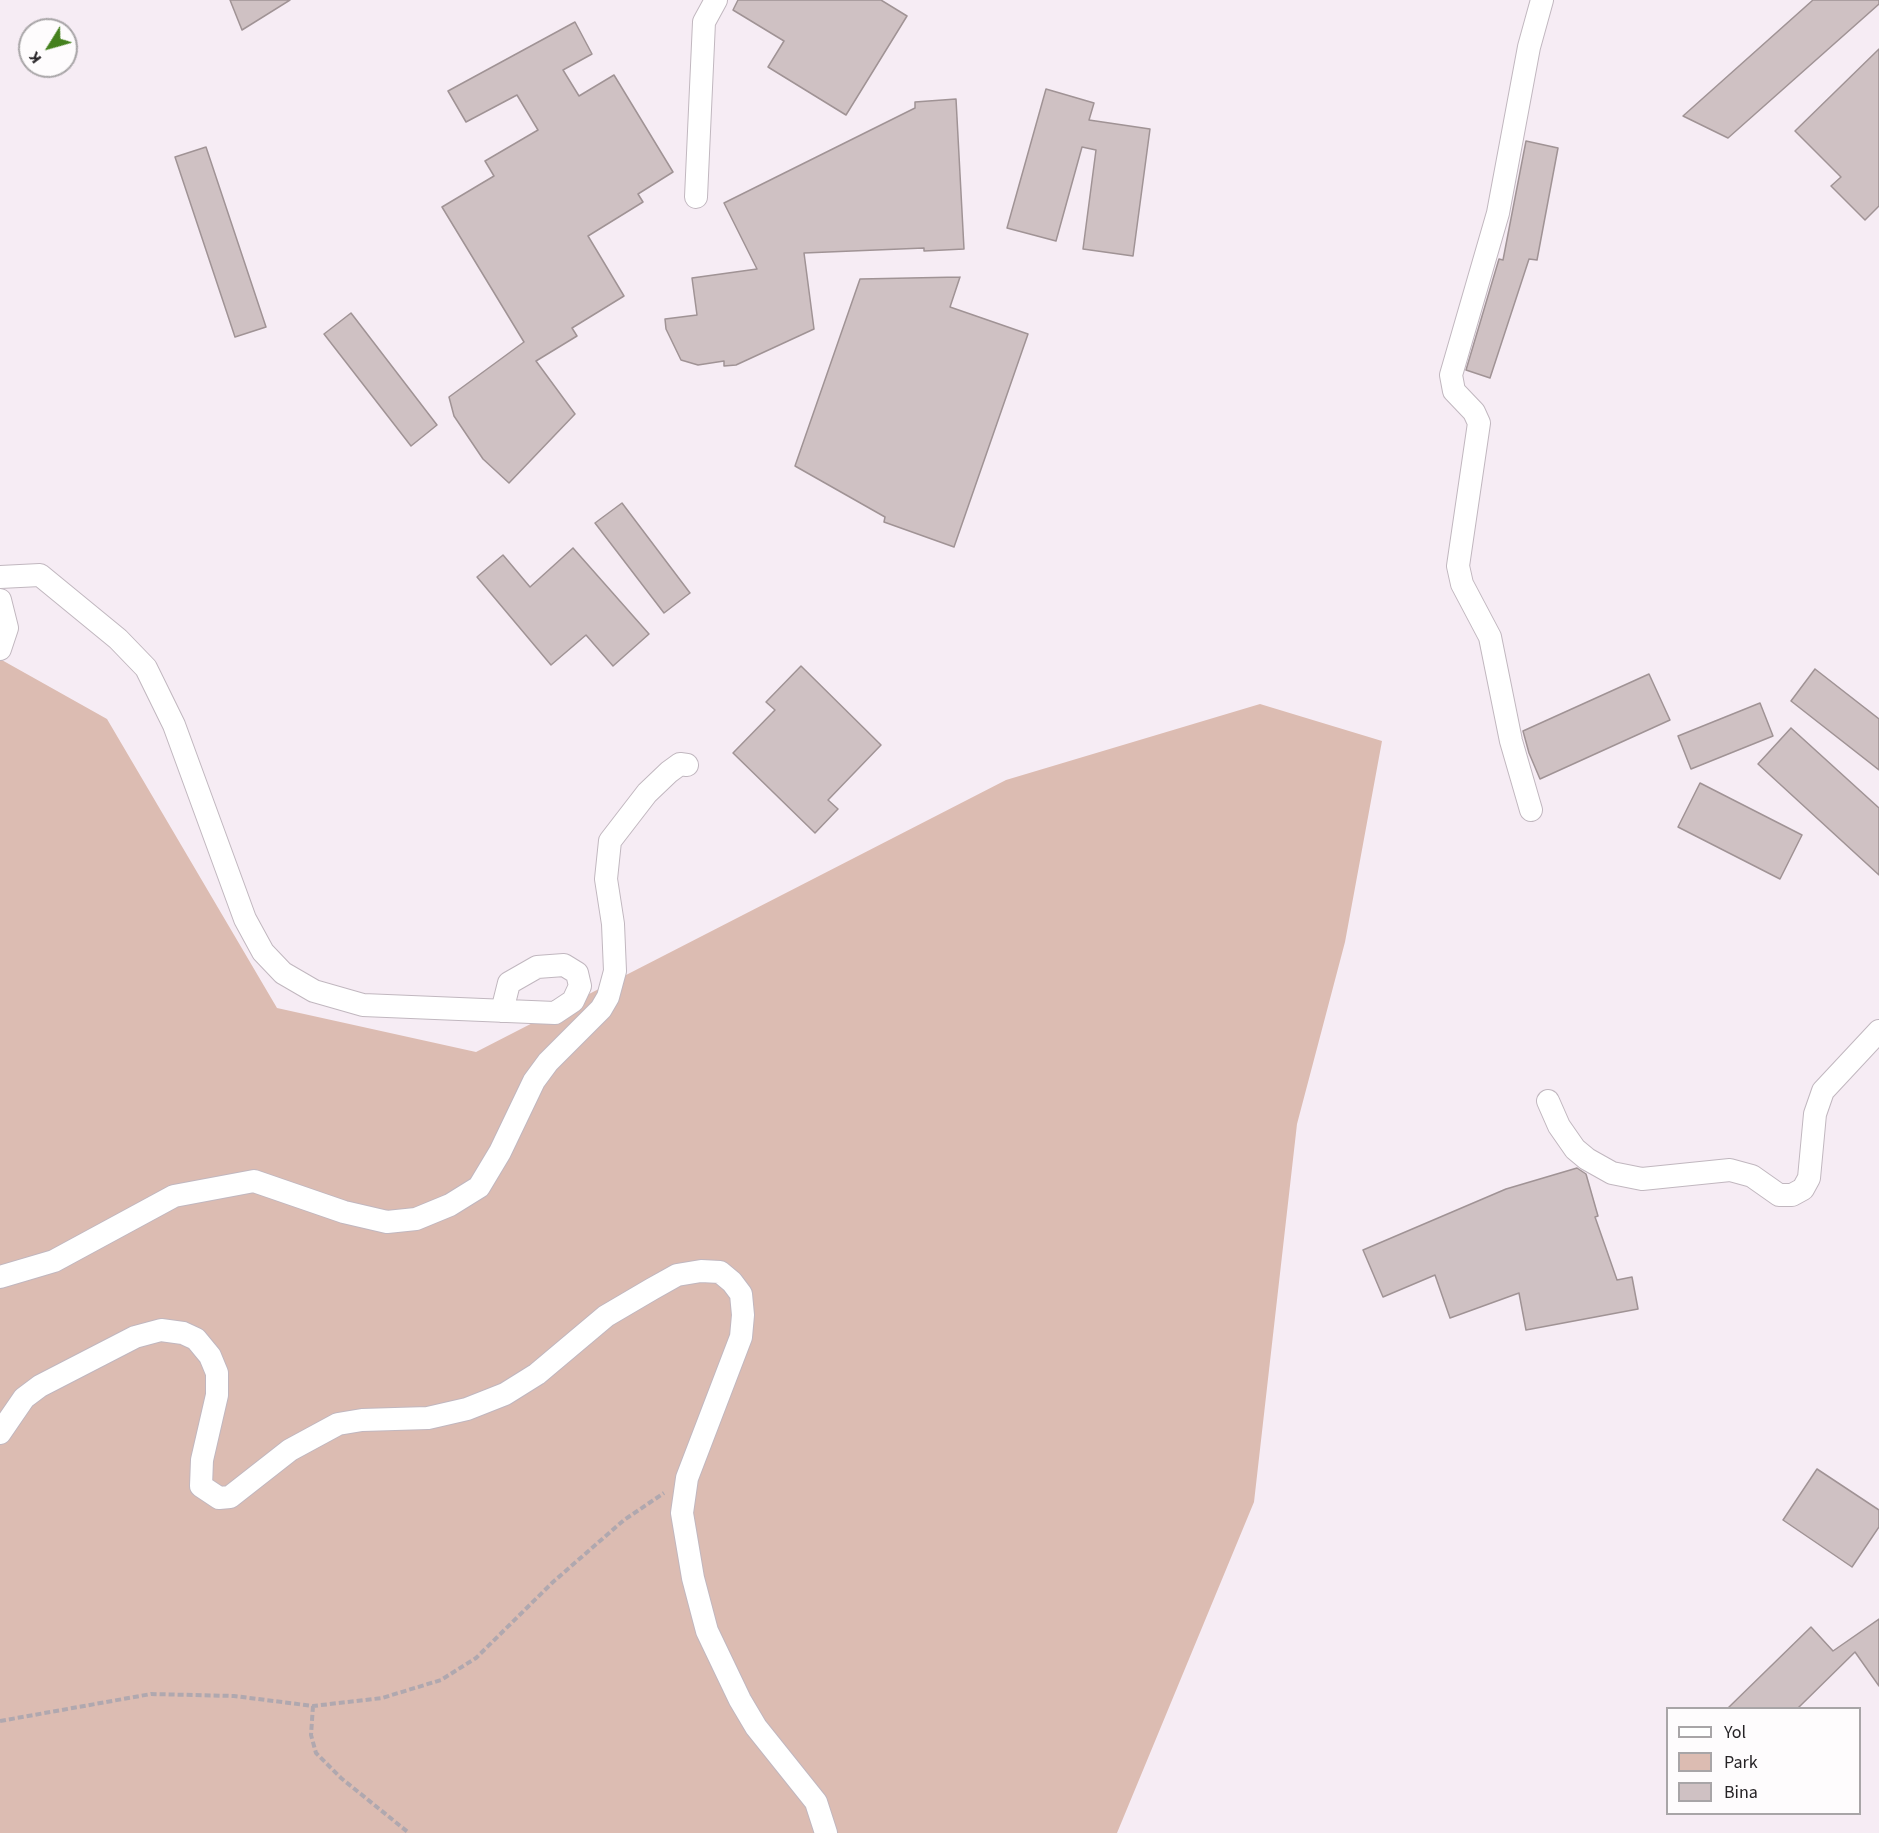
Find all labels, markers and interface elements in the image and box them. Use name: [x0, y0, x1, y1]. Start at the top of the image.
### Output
north arrow: [18, 18, 78, 78]
text: K: [23, 47, 47, 68]
legend: [1666, 1707, 1861, 1815]
text: Yol: [1724, 1720, 1746, 1745]
text: Park: [1724, 1750, 1758, 1775]
text: Bina: [1724, 1780, 1758, 1805]

